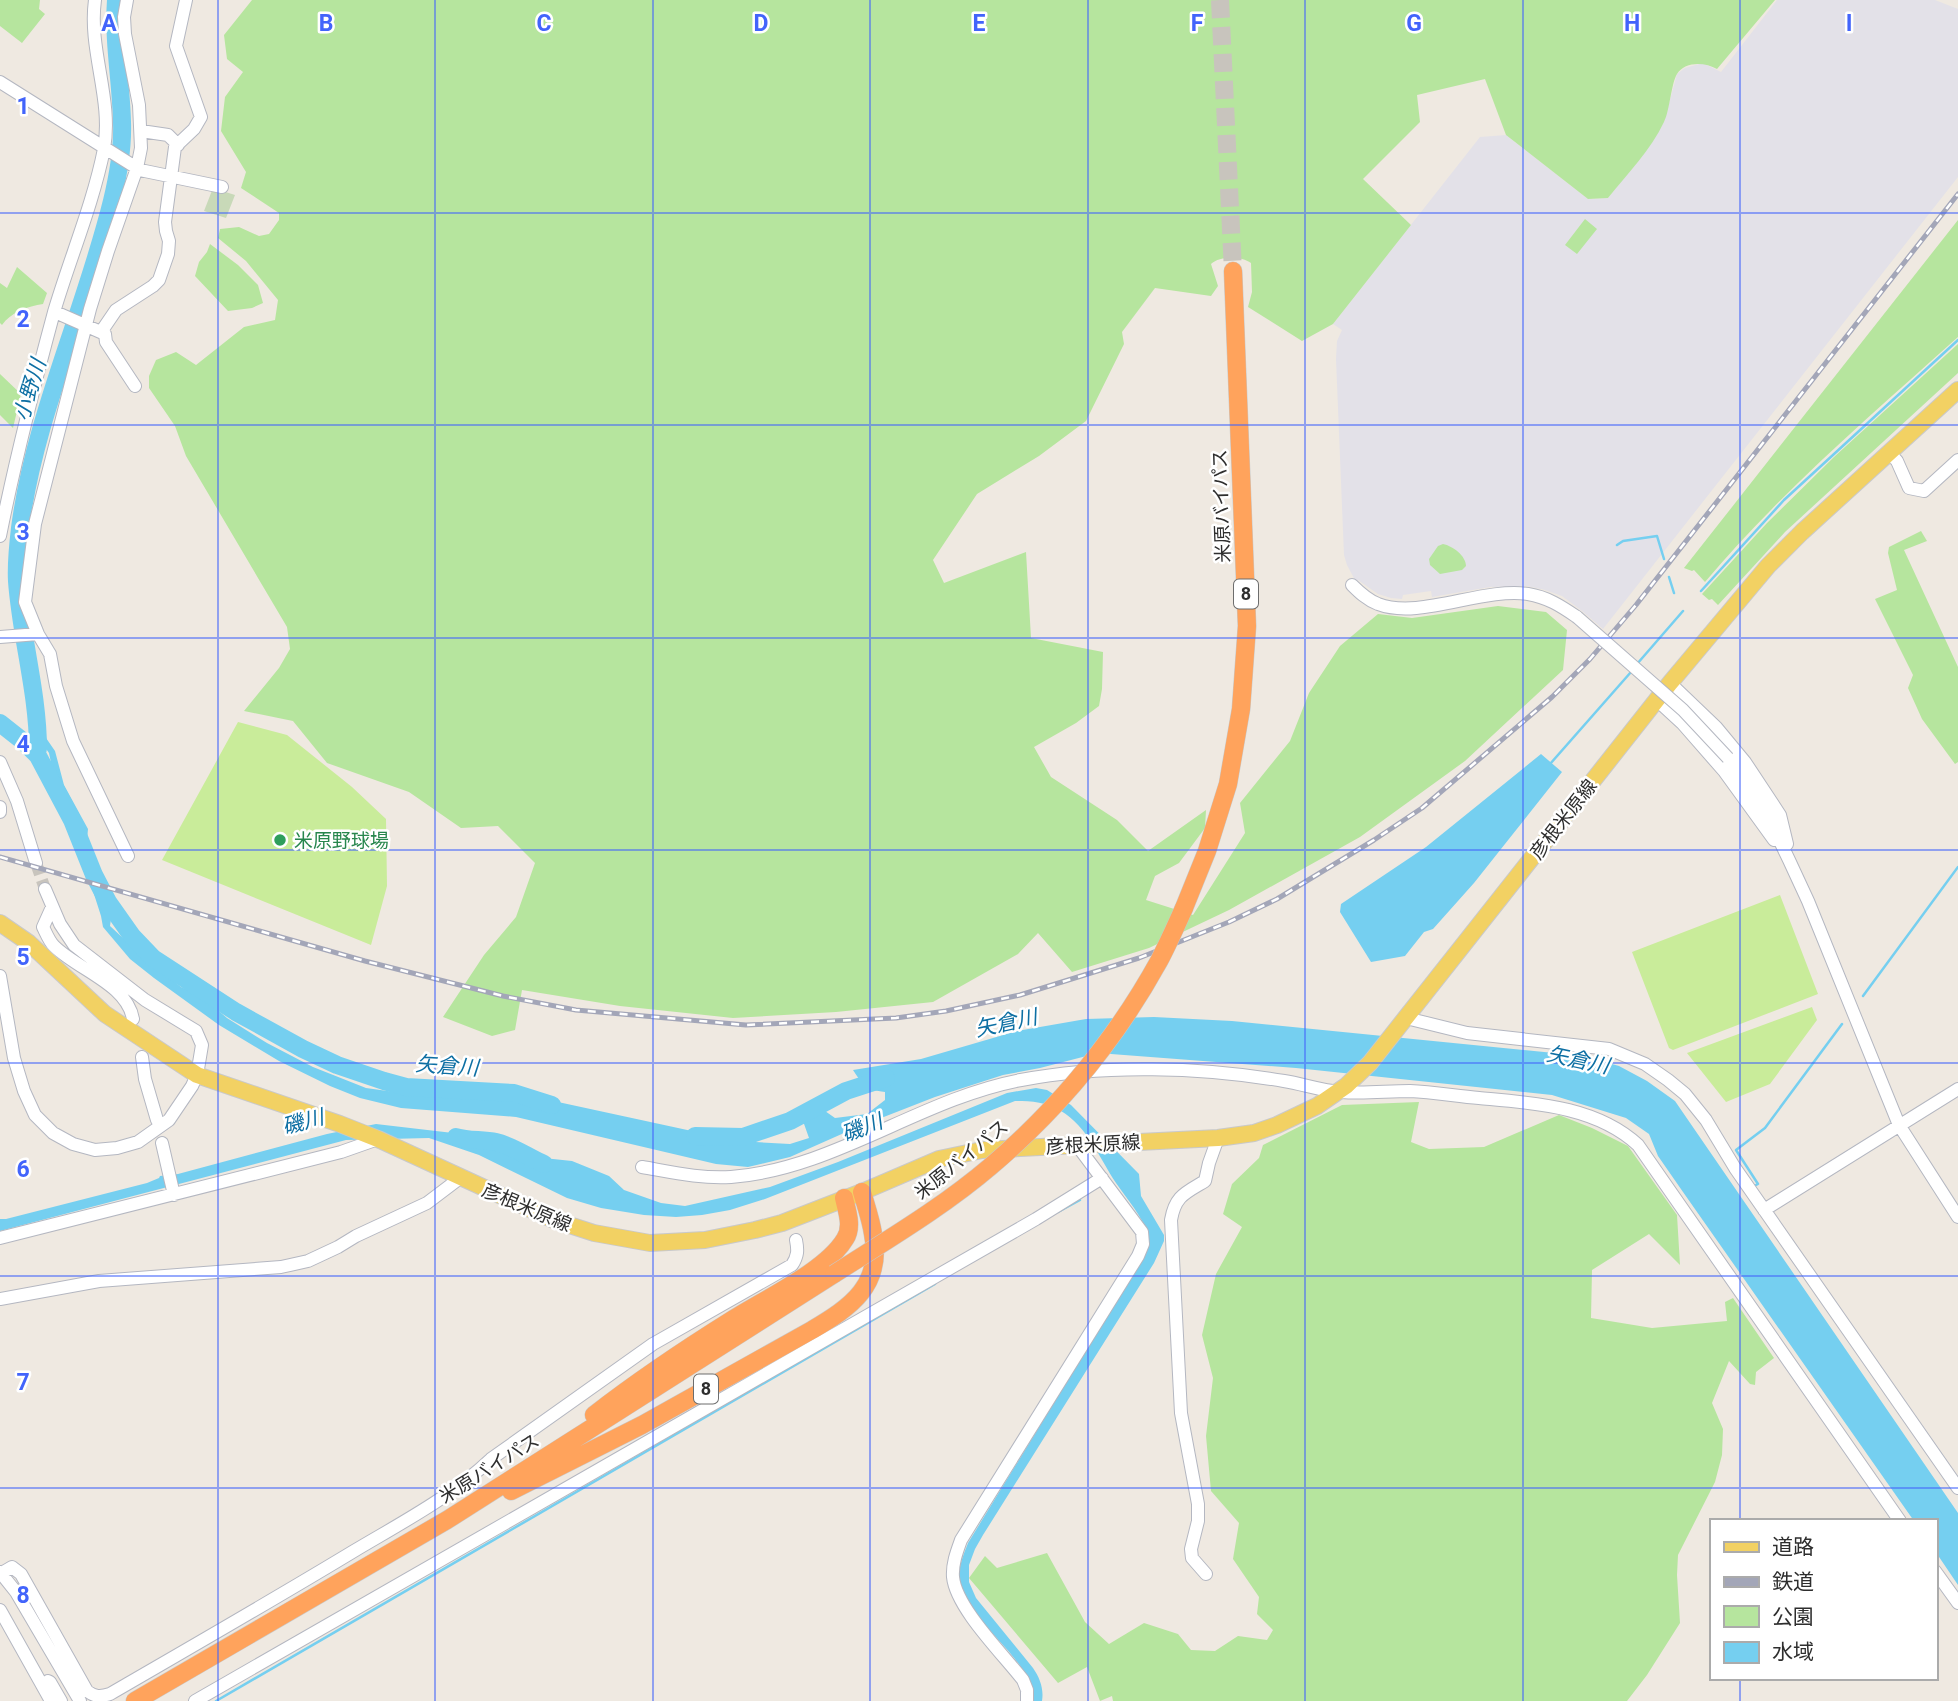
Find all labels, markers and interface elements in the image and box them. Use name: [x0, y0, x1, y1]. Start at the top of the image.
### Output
text: A: [101, 10, 117, 37]
text: B: [319, 10, 333, 37]
text: C: [536, 10, 552, 37]
text: D: [754, 10, 768, 37]
text: E: [973, 10, 986, 37]
text: F: [1191, 10, 1204, 37]
text: G: [1406, 10, 1422, 37]
text: H: [1624, 10, 1640, 37]
text: I: [1846, 10, 1852, 37]
text: 1: [16, 93, 30, 120]
text: 2: [16, 306, 30, 333]
water label: 小野川: [9, 354, 51, 424]
street label: 米原バイパス: [1208, 449, 1235, 563]
text: 3: [16, 519, 30, 546]
road number: 8: [1234, 580, 1258, 608]
text: 4: [16, 731, 30, 758]
street label: 彦根米原線: [1525, 775, 1602, 864]
place label: 米原野球場: [294, 829, 389, 852]
marker: 米原野球場: [272, 832, 288, 848]
text: 5: [16, 944, 30, 971]
water label: 矢倉川: [973, 1004, 1041, 1041]
water label: 矢倉川: [1545, 1042, 1613, 1079]
water label: 矢倉川: [415, 1052, 481, 1080]
water label: 磯川: [280, 1104, 328, 1139]
water label: 磯川: [838, 1109, 888, 1147]
street label: 米原バイパス: [910, 1115, 1013, 1204]
street label: 彦根米原線: [1045, 1131, 1141, 1158]
text: 6: [16, 1156, 30, 1183]
street label: 彦根米原線: [479, 1178, 575, 1237]
text: 7: [16, 1369, 30, 1396]
road number: 8: [694, 1374, 718, 1404]
street label: 米原バイパス: [435, 1429, 544, 1508]
legend: [1710, 1519, 1937, 1680]
text: 道路: [1772, 1535, 1814, 1559]
text: 鉄道: [1772, 1570, 1814, 1594]
text: 8: [16, 1582, 30, 1609]
text: 公園: [1772, 1605, 1814, 1629]
text: 水域: [1772, 1640, 1814, 1664]

